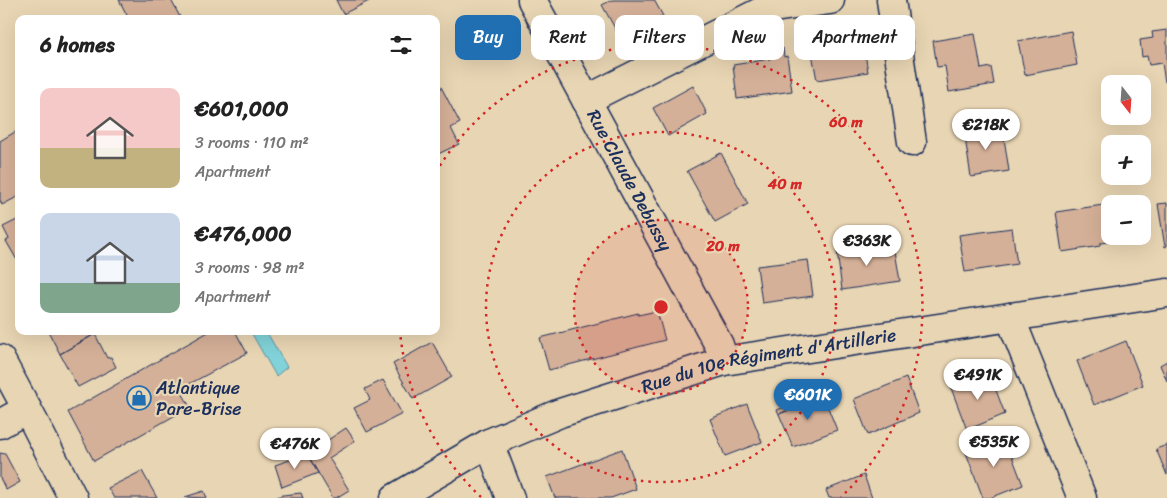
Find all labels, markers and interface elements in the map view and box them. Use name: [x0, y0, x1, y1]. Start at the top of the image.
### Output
chip: Buy: [455, 15, 521, 60]
chip: Rent: [531, 15, 605, 60]
chip: Filters: [615, 15, 704, 60]
chip: New: [714, 15, 784, 60]
chip: Apartment: [794, 15, 915, 60]
text: 6 homes: [40, 26, 115, 64]
icon: filters: [387, 31, 415, 59]
north arrow: [1101, 75, 1151, 125]
map controls: [1101, 75, 1151, 245]
text: €601,000: [195, 90, 289, 128]
street label: Rue Claude Debussy: [578, 103, 682, 258]
icon: home: [80, 108, 140, 168]
pin: €218K: [951, 108, 1021, 151]
text: 60 m: [828, 109, 863, 135]
text: €218K: [963, 110, 1009, 139]
text: 3 rooms · 110 m²: [195, 128, 309, 157]
button: +: [1101, 135, 1151, 185]
text: Apartment: [195, 157, 271, 186]
text: 40 m: [767, 171, 803, 197]
button: −: [1101, 195, 1151, 245]
text: €476,000: [195, 215, 291, 253]
pin: €363K: [832, 224, 902, 267]
text: €363K: [843, 226, 891, 255]
icon: home: [80, 233, 140, 293]
text: 20 m: [705, 233, 740, 259]
text: 3 rooms · 98 m²: [195, 253, 304, 282]
text: Apartment: [195, 282, 271, 311]
centre of rings: [652, 298, 670, 316]
street label: Rue du 10e Régiment d'Artillerie: [637, 319, 898, 402]
pin: €491K: [943, 358, 1013, 401]
text: €491K: [954, 360, 1002, 389]
place label: Atlantique Pare-Brise: [155, 372, 241, 425]
pin: €601K: [773, 378, 843, 421]
text: €601K: [785, 380, 831, 409]
shop icon: Atlantique Pare-Brise: [126, 385, 152, 411]
pin: €535K: [959, 426, 1029, 468]
text: €535K: [970, 427, 1018, 456]
pin: €476K: [260, 428, 330, 470]
text: €476K: [271, 429, 319, 458]

